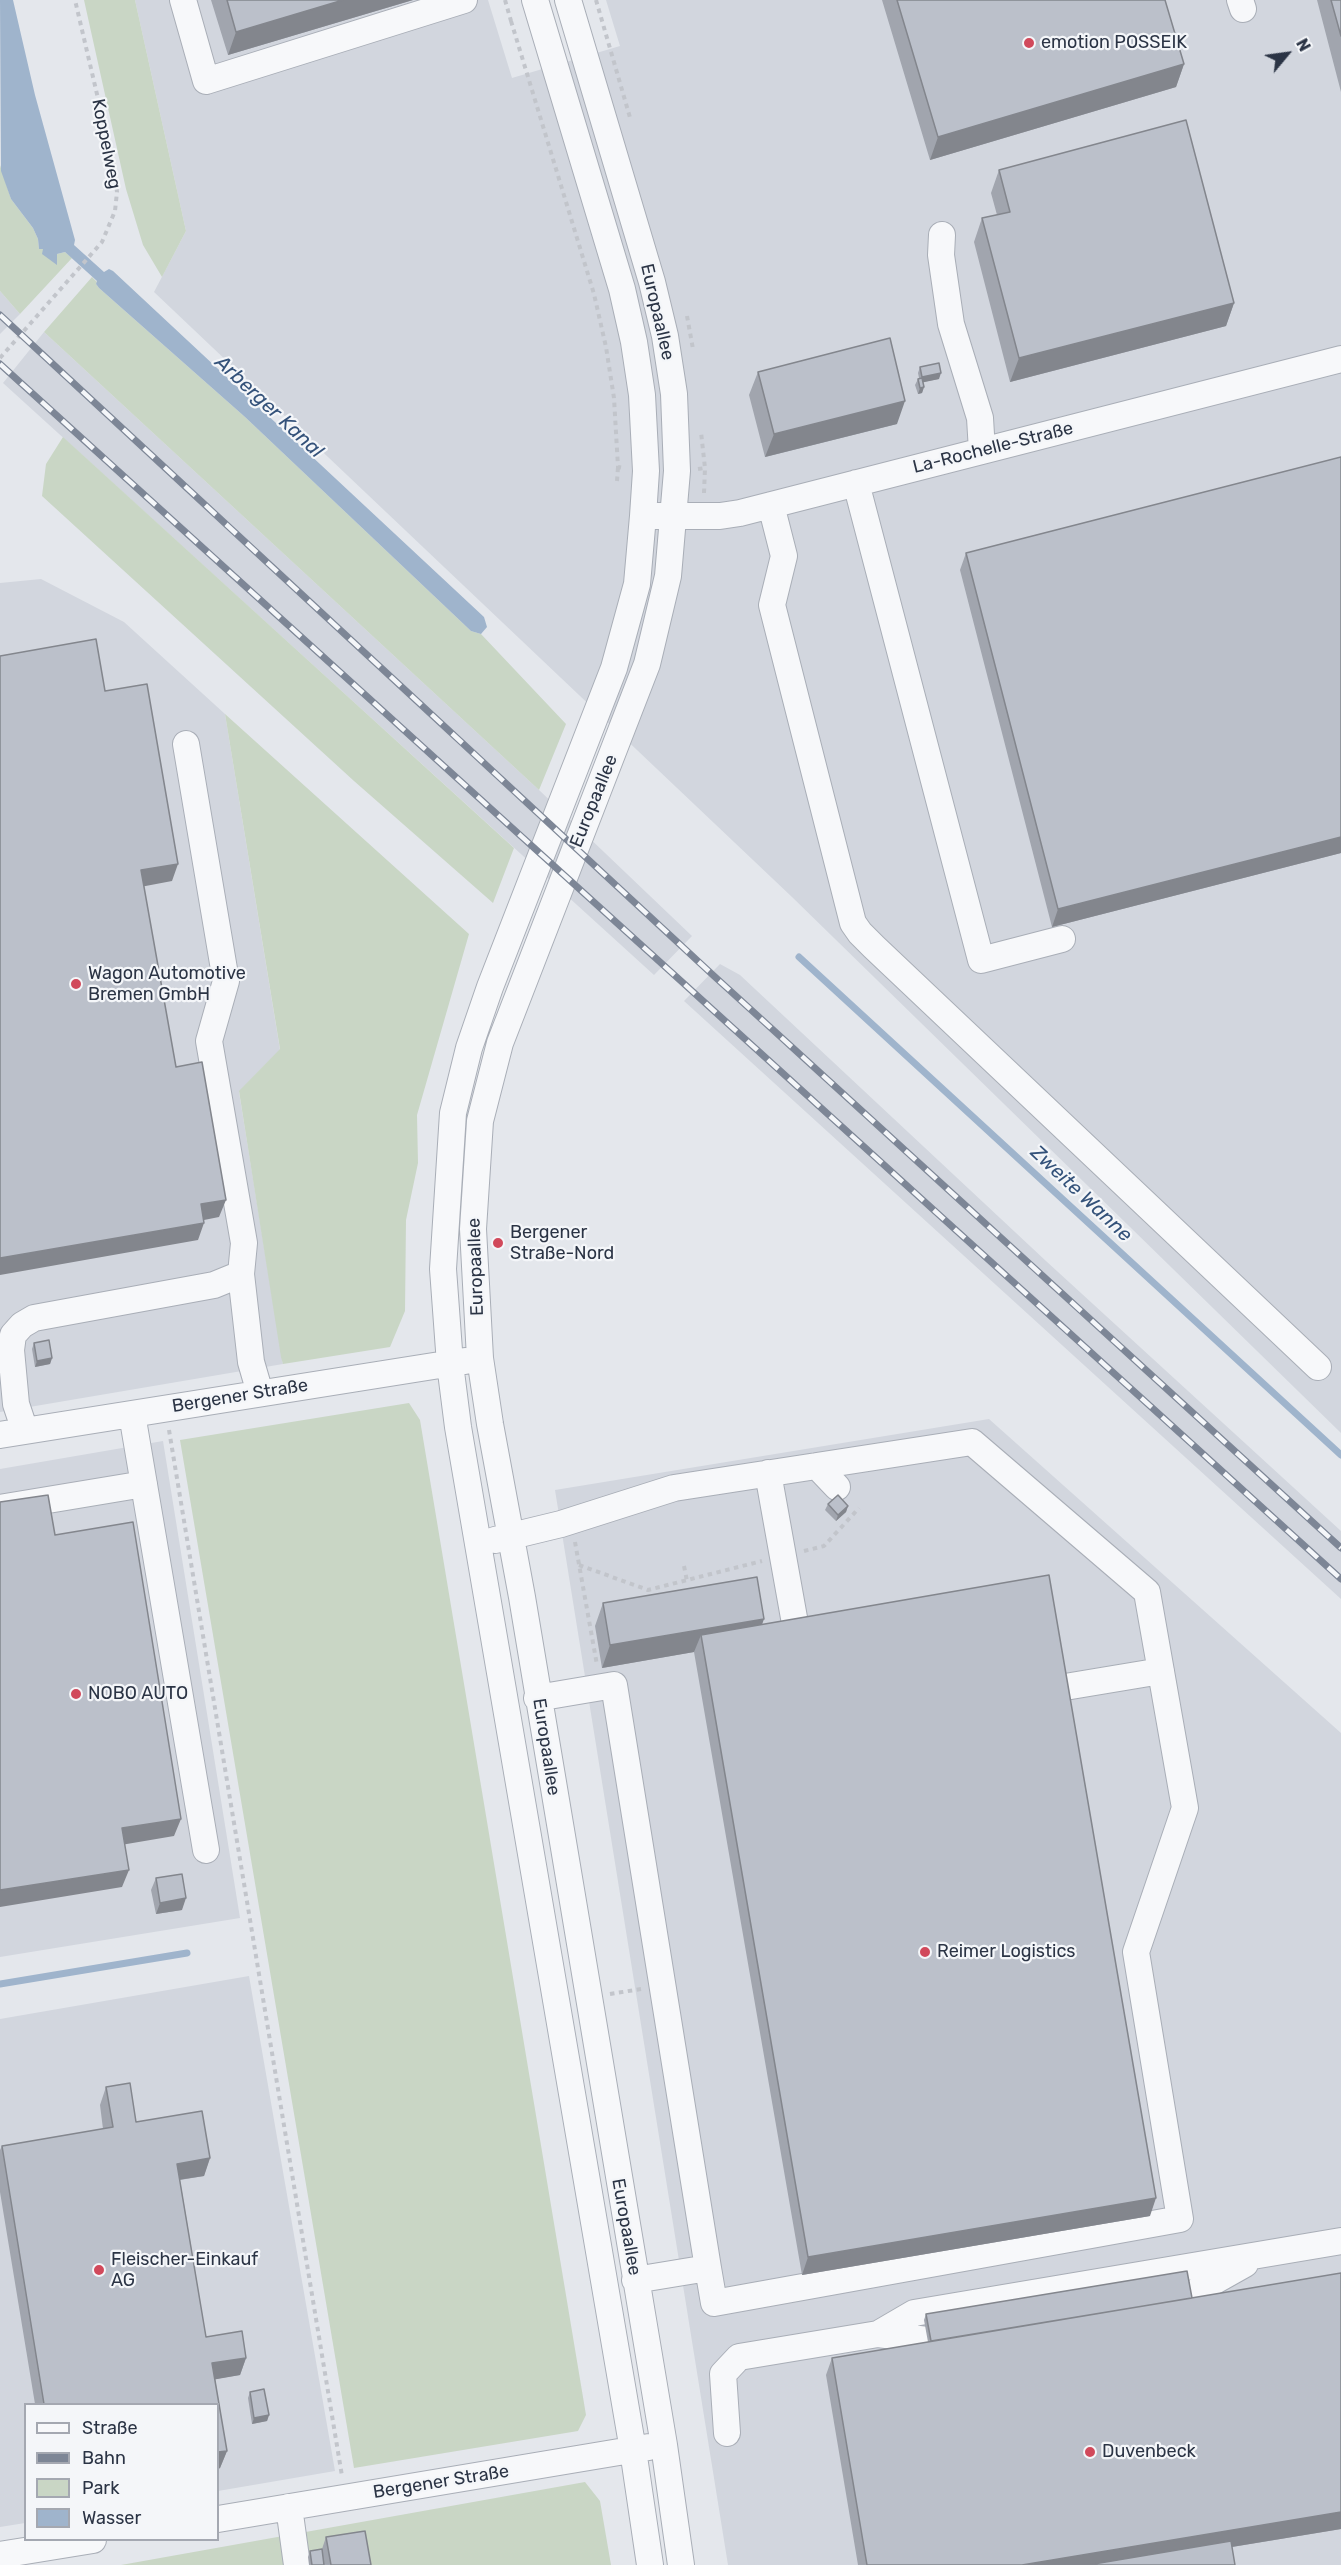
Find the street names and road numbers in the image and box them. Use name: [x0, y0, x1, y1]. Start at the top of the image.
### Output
street label: Koppelweg: [87, 97, 125, 191]
street label: Europaallee: [635, 262, 679, 362]
street label: La-Rochelle-Straße: [911, 418, 1075, 478]
street label: Europaallee: [566, 751, 622, 851]
street label: Europaallee: [463, 1218, 489, 1316]
street label: Bergener Straße: [170, 1375, 310, 1417]
street label: Europaallee: [528, 1697, 564, 1797]
street label: Europaallee: [607, 2177, 645, 2277]
street label: Bergener Straße: [371, 2461, 511, 2503]

